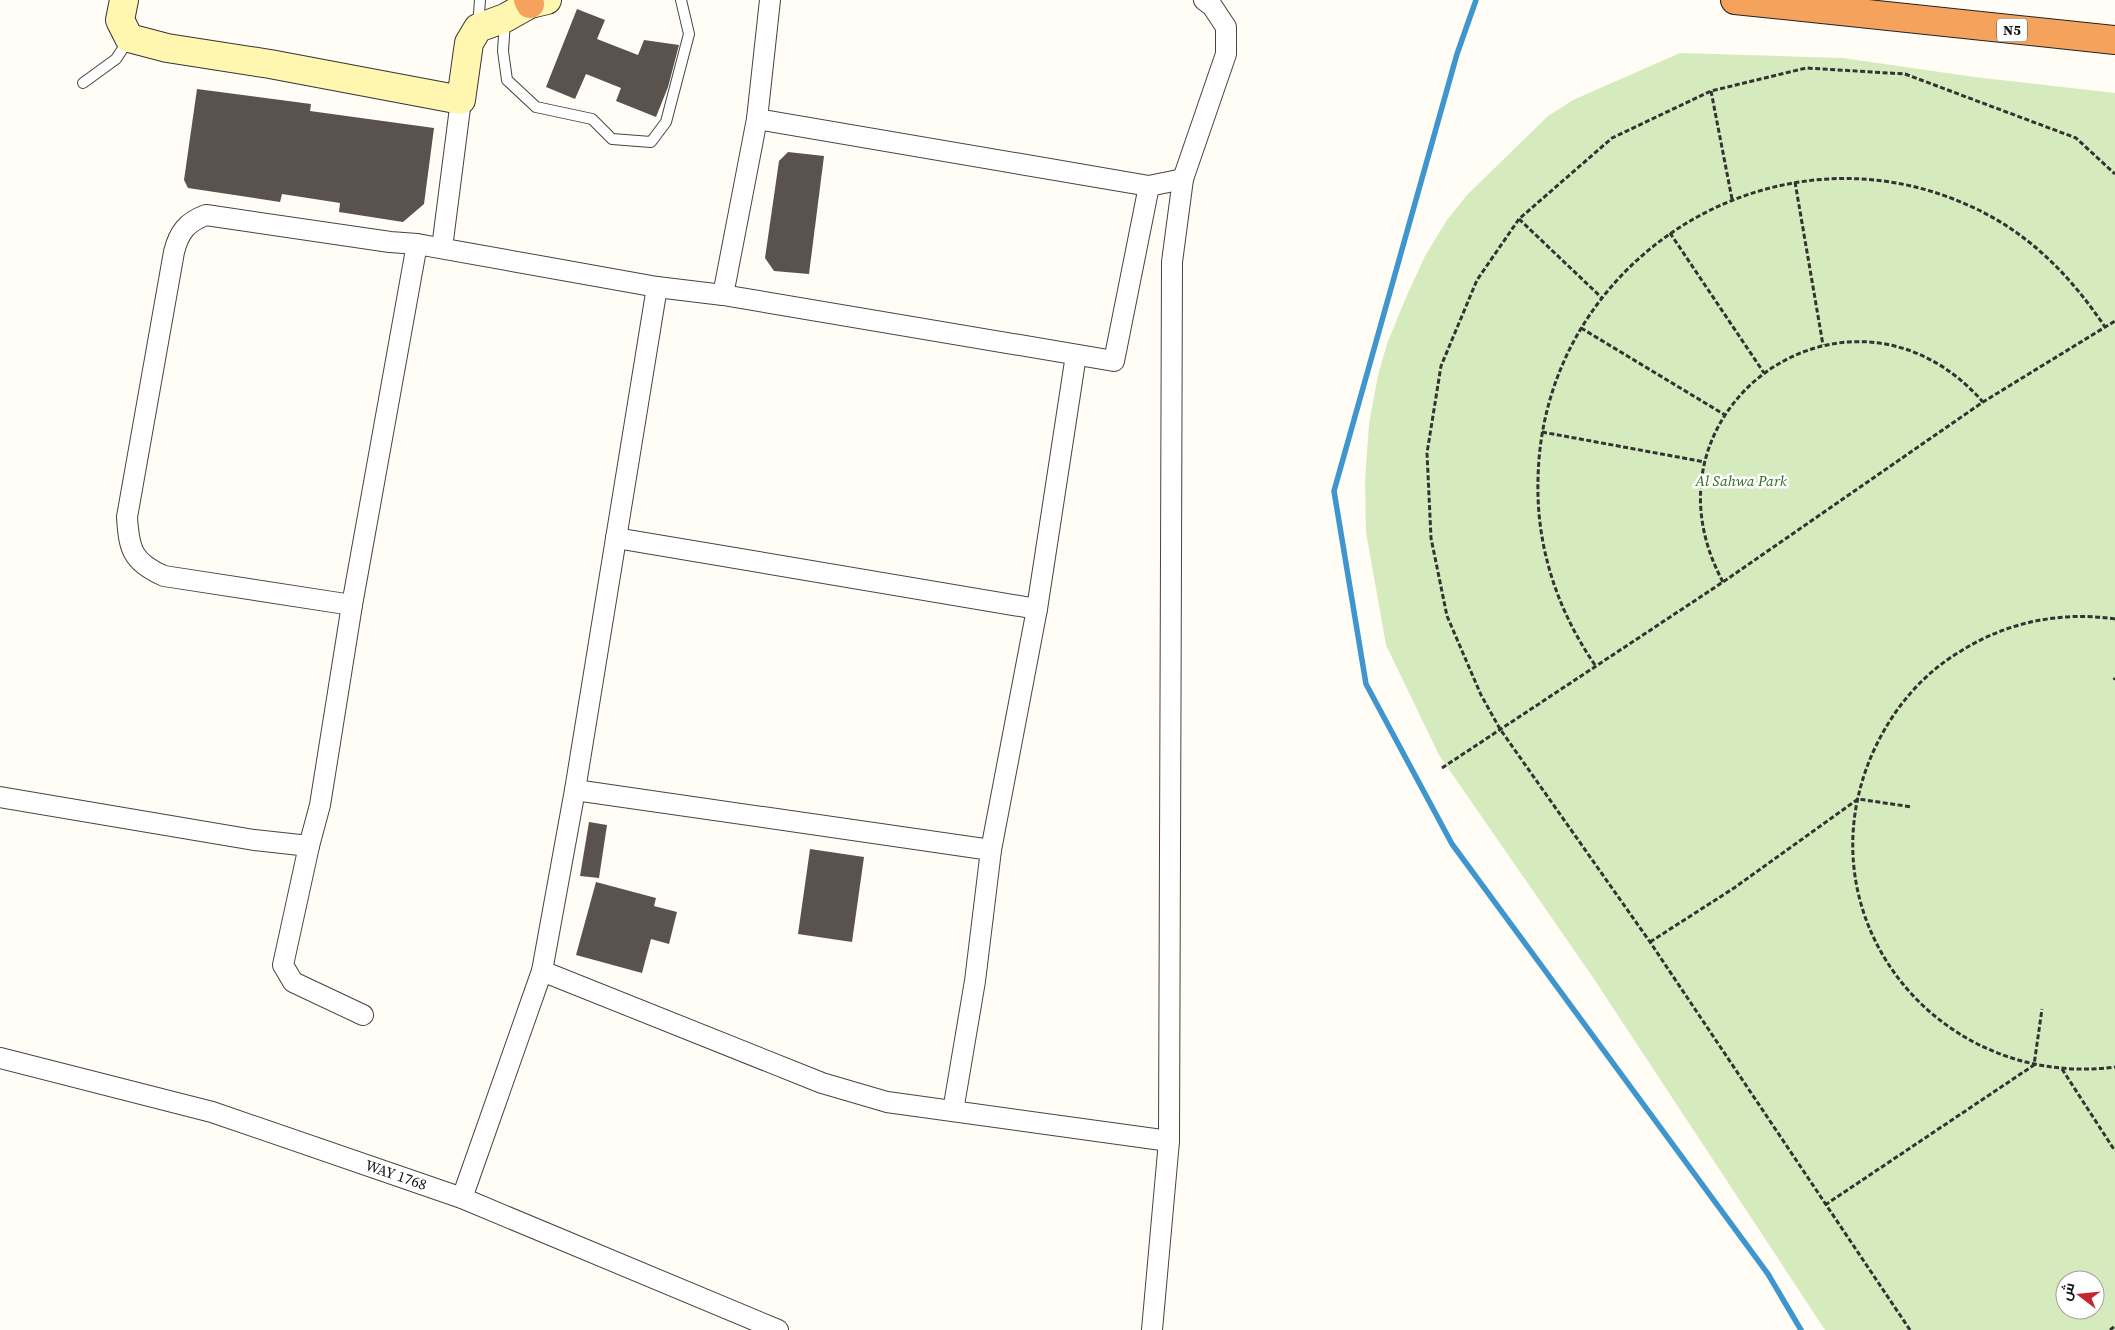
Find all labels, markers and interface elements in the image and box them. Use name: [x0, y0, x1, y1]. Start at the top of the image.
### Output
road number: N5: [1997, 18, 2027, 42]
park label: Al Sahwa Park: [1694, 470, 1788, 491]
street label: WAY 1768: [363, 1154, 430, 1195]
north arrow: [2055, 1270, 2105, 1320]
text: ش: [2055, 1280, 2080, 1303]

